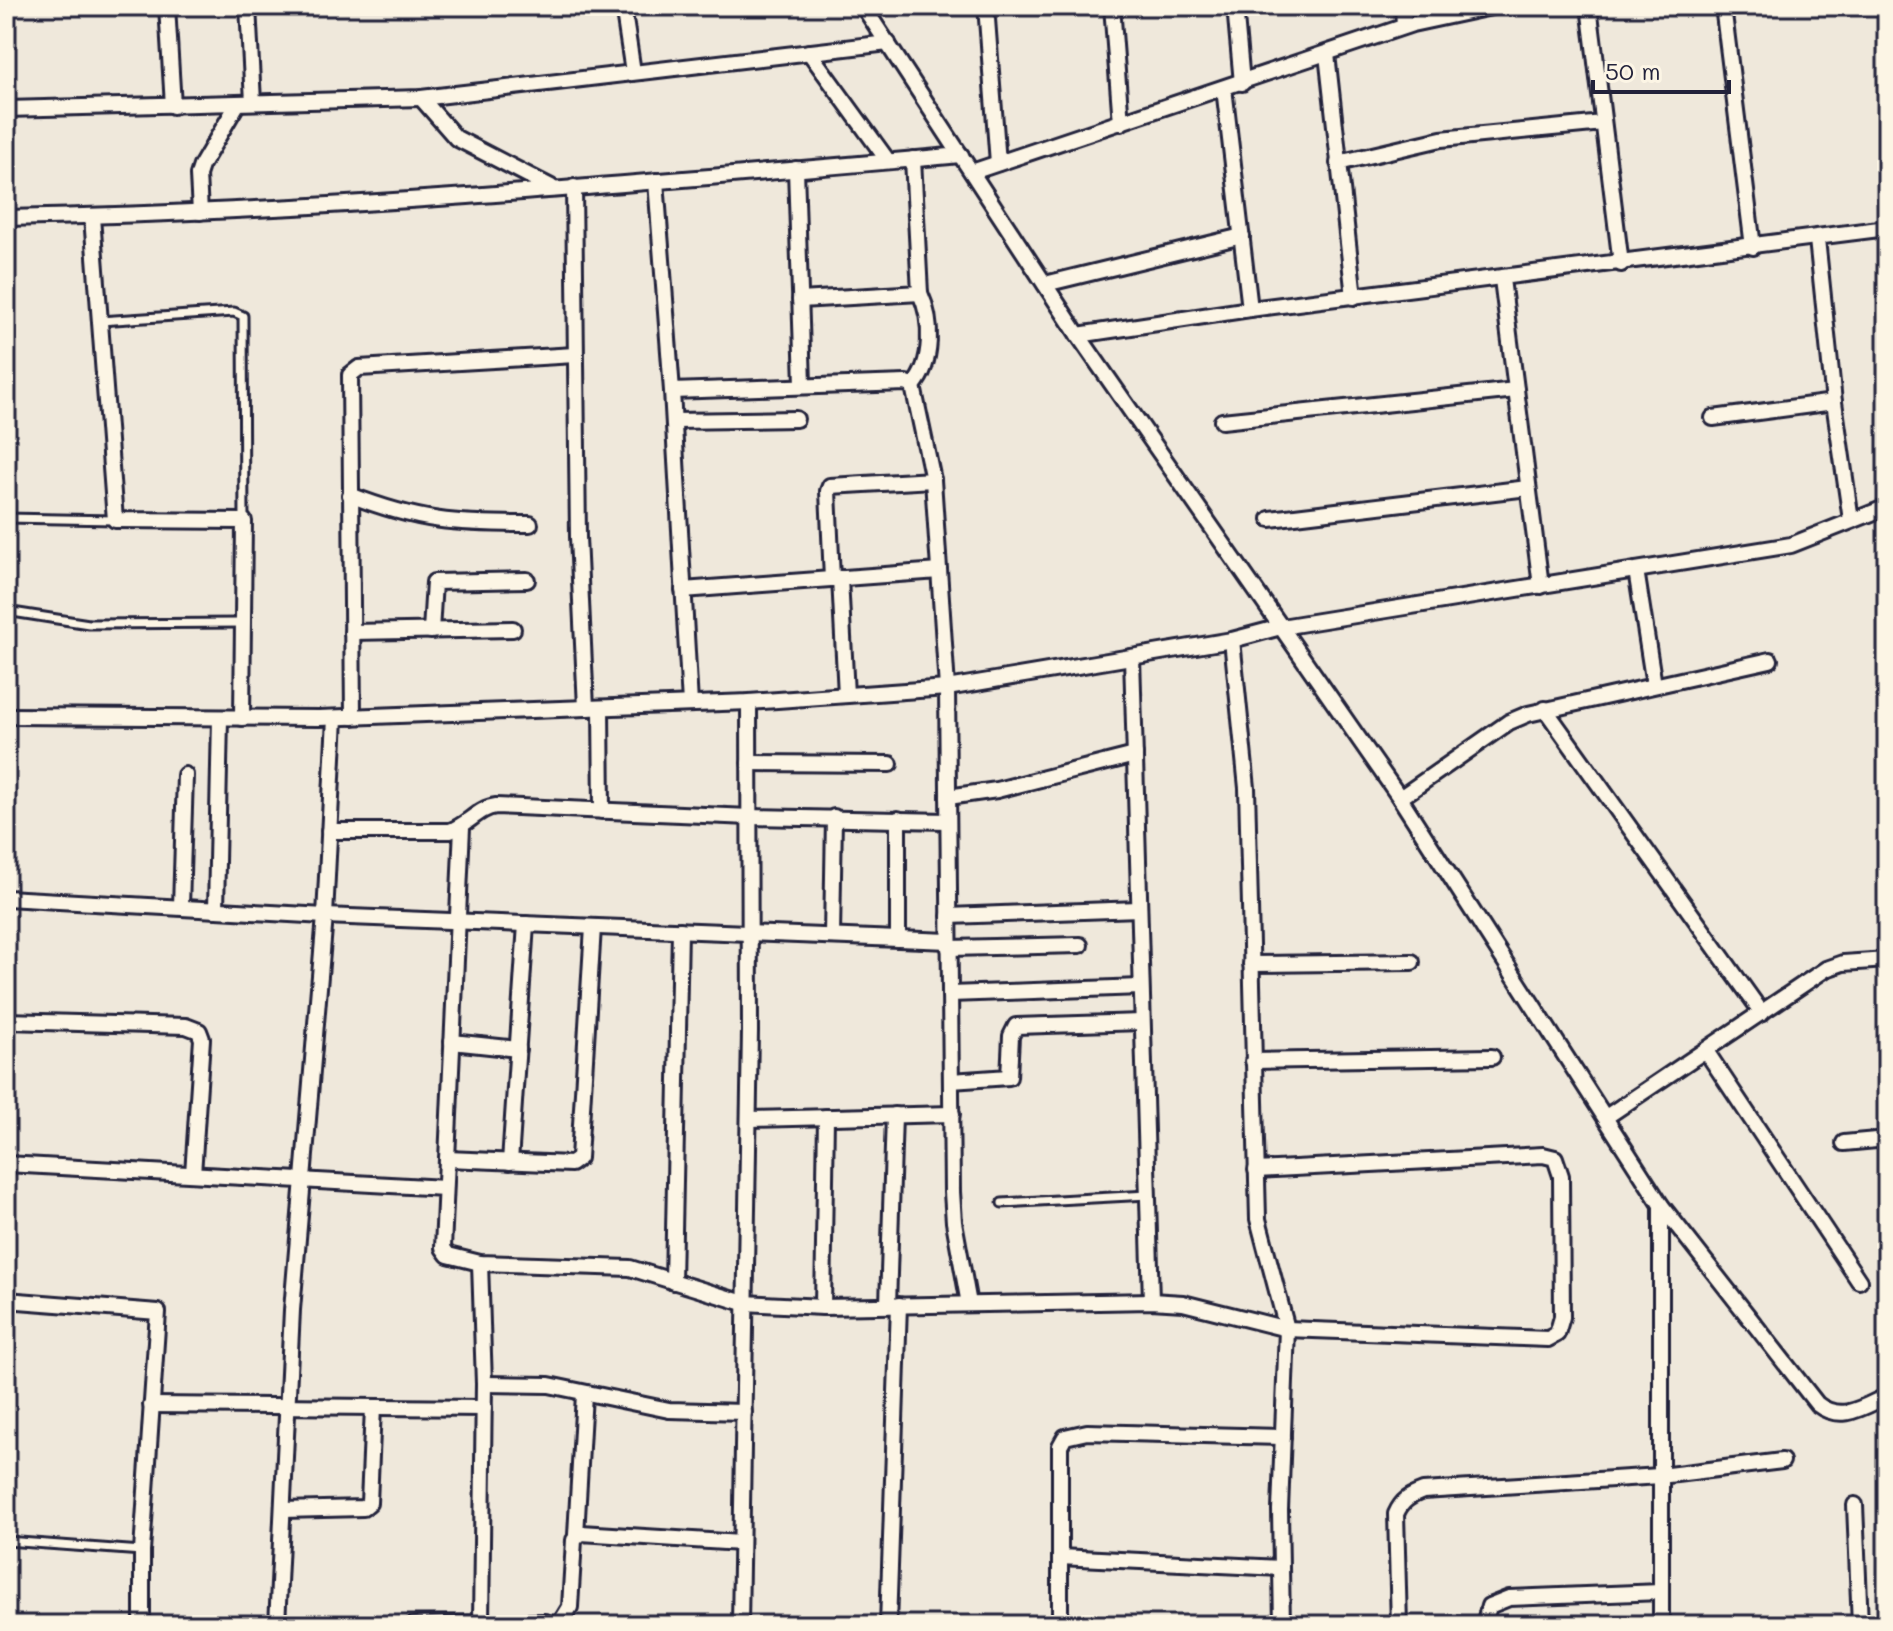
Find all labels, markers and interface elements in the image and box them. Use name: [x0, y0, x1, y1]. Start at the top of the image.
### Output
scale bar: [1593, 44, 1729, 94]
text: 50 m: [1605, 55, 1661, 86]

